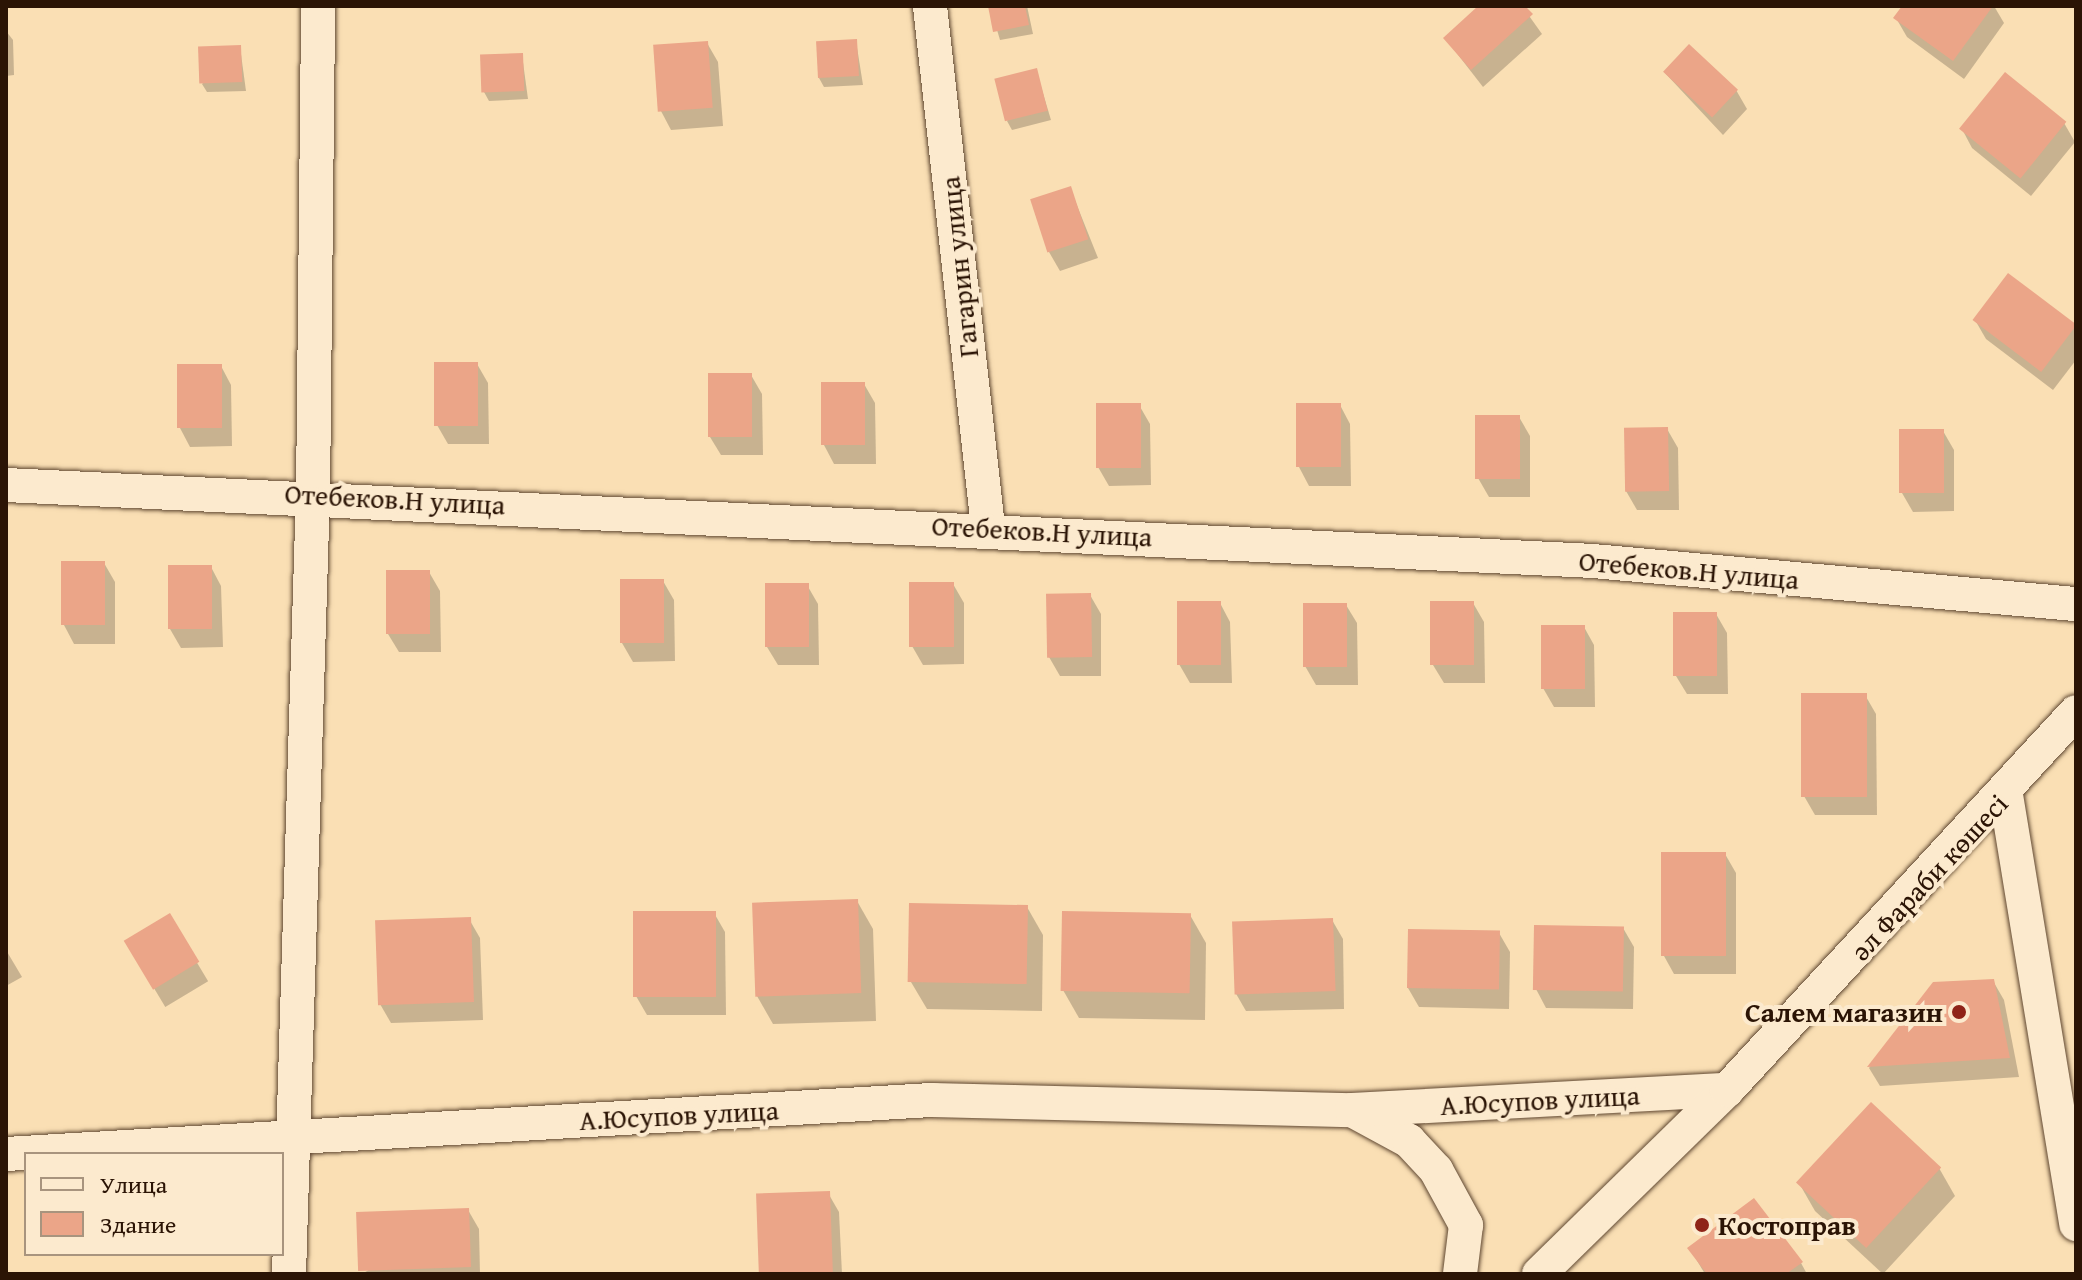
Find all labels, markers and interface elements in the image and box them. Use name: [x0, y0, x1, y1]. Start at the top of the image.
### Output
street label: Гагарин улица: [933, 175, 985, 359]
street label: Отебеков.Н улица: [284, 476, 506, 522]
street label: Отебеков.Н улица: [931, 508, 1153, 554]
street label: Отебеков.Н улица: [1578, 544, 1800, 596]
street label: әл Фараби көшесі: [1843, 787, 2015, 967]
place label: Салем магазин: [1745, 995, 1943, 1029]
marker: Салем магазин: [1950, 1003, 1968, 1021]
street label: А.Юсупов улица: [1439, 1078, 1641, 1122]
street label: А.Юсупов улица: [578, 1093, 780, 1137]
legend: [24, 1152, 284, 1256]
text: Улица: [100, 1167, 167, 1202]
text: Здание: [100, 1207, 176, 1242]
place label: Костоправ: [1718, 1208, 1856, 1242]
marker: Костоправ: [1693, 1216, 1711, 1234]

